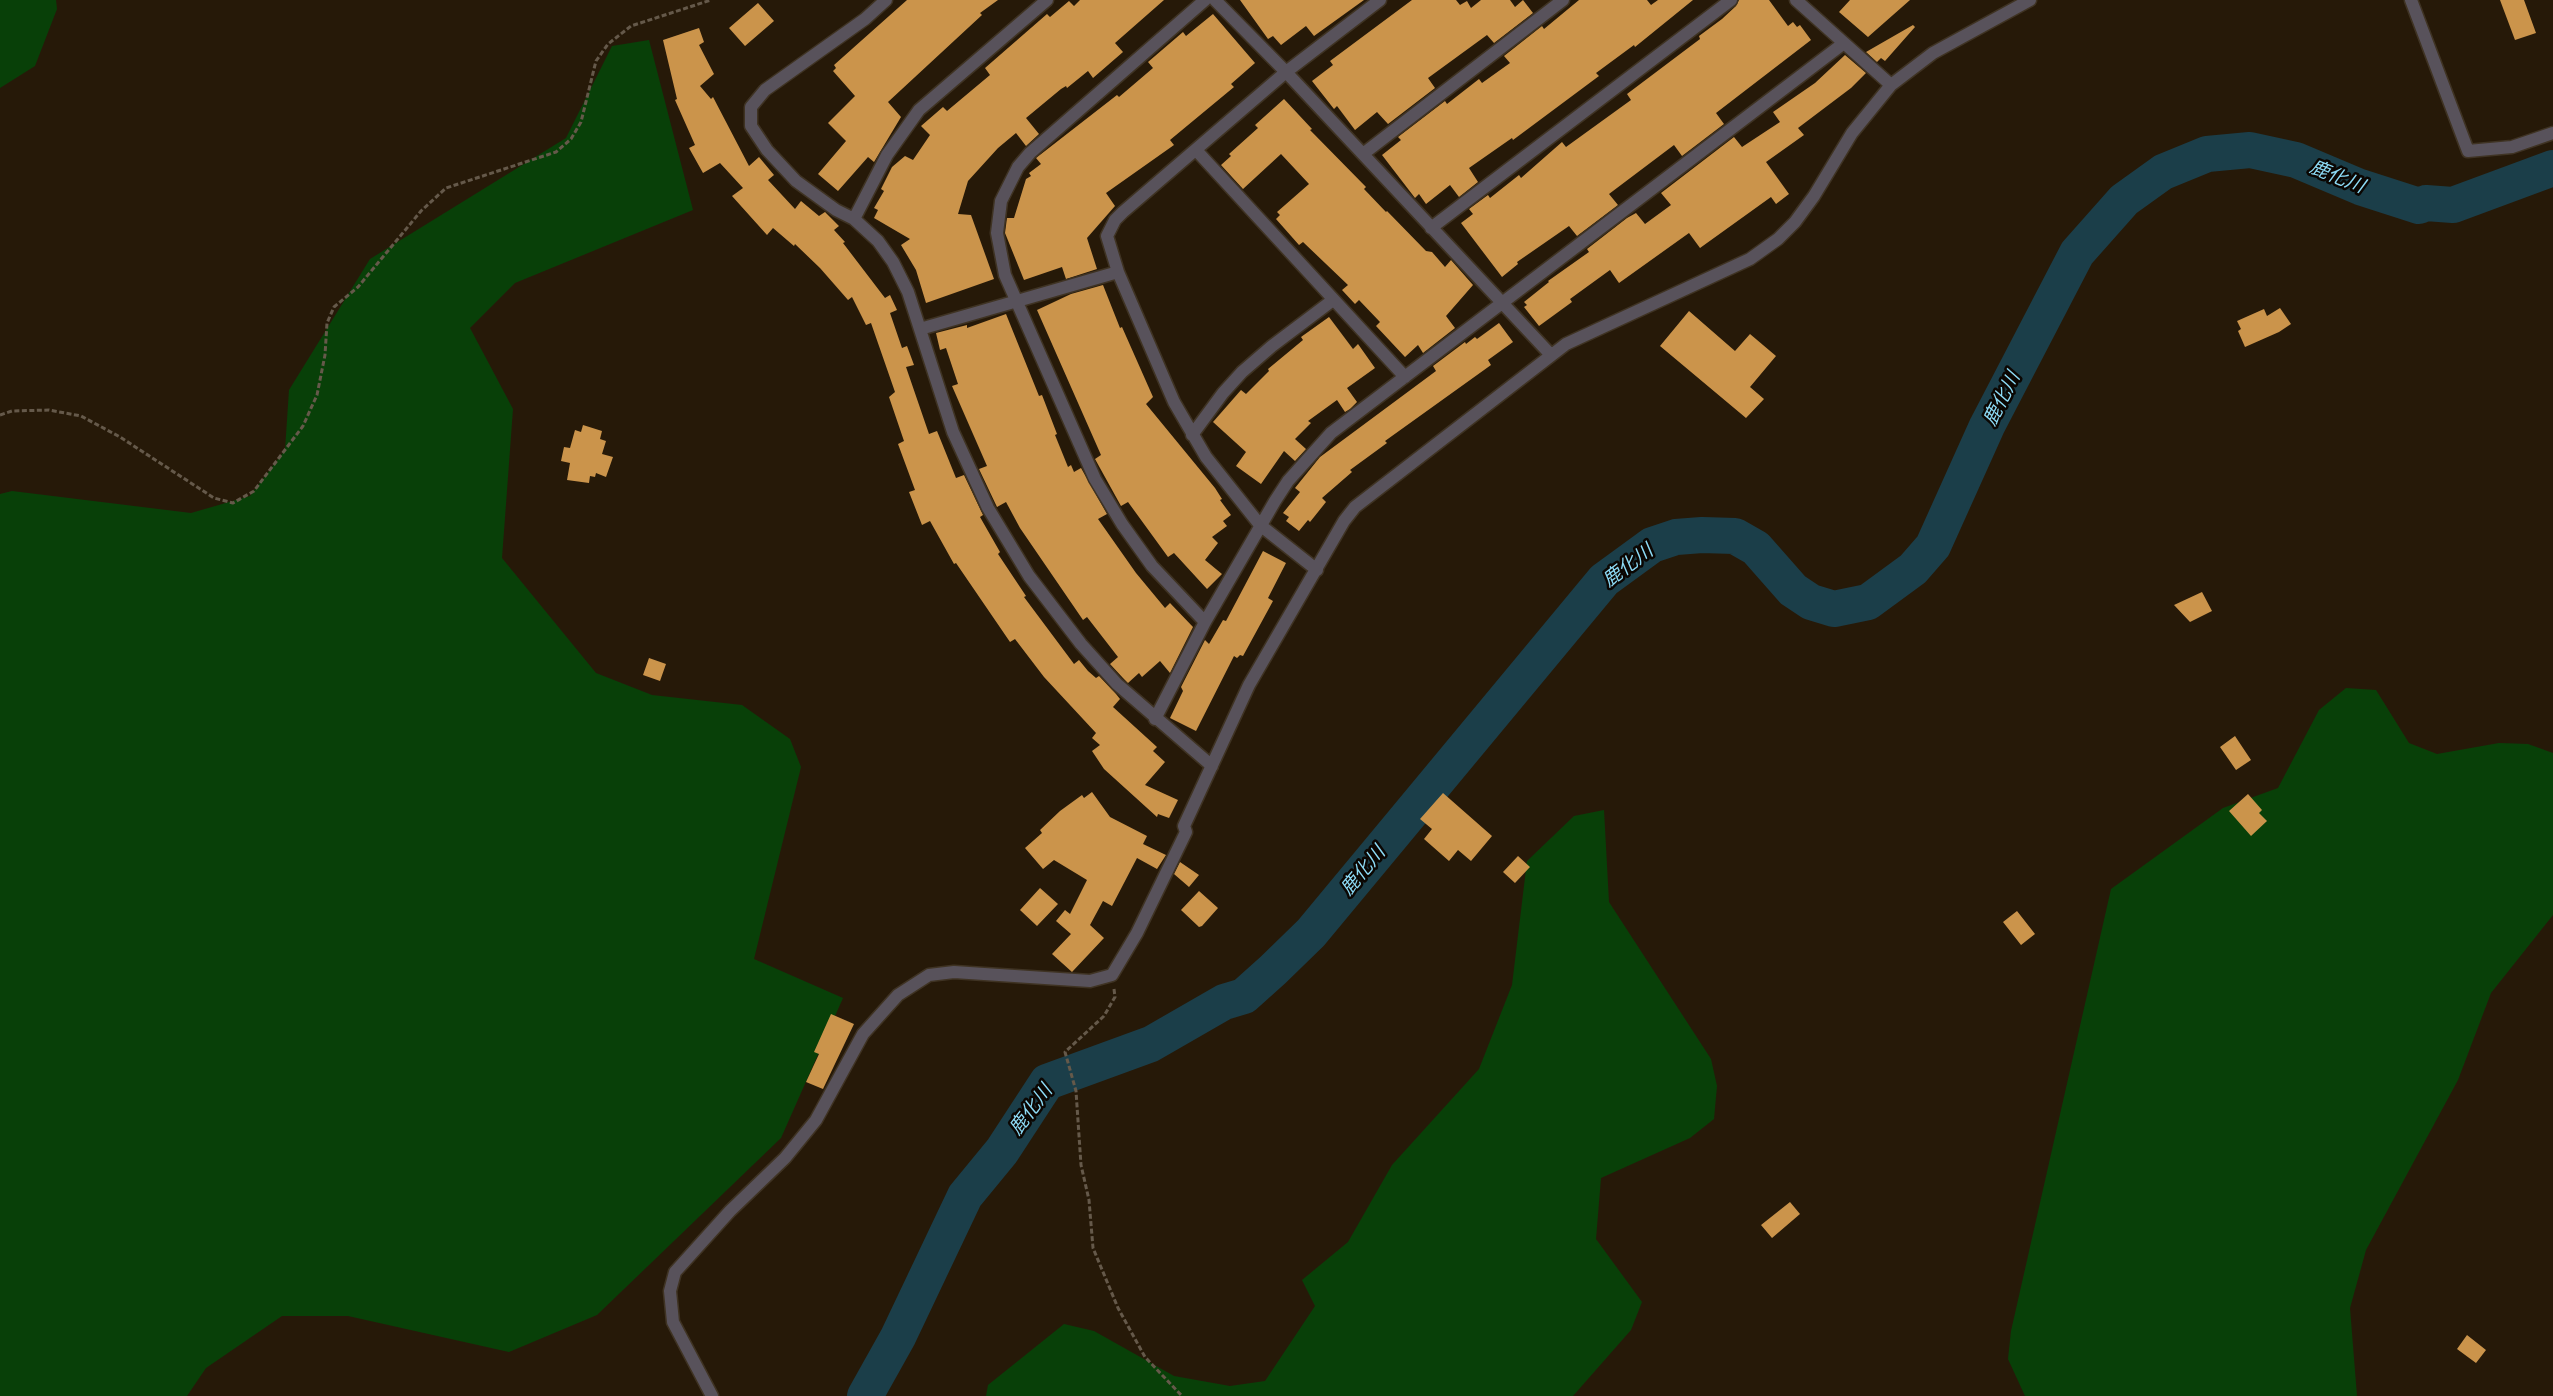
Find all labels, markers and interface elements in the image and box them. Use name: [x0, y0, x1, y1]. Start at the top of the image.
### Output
water label: 鹿化川: [2306, 156, 2368, 198]
water label: 鹿化川: [1979, 368, 2025, 430]
water label: 鹿化川: [1598, 540, 1658, 592]
water label: 鹿化川: [1336, 842, 1390, 900]
water label: 鹿化川: [1005, 1080, 1057, 1140]

